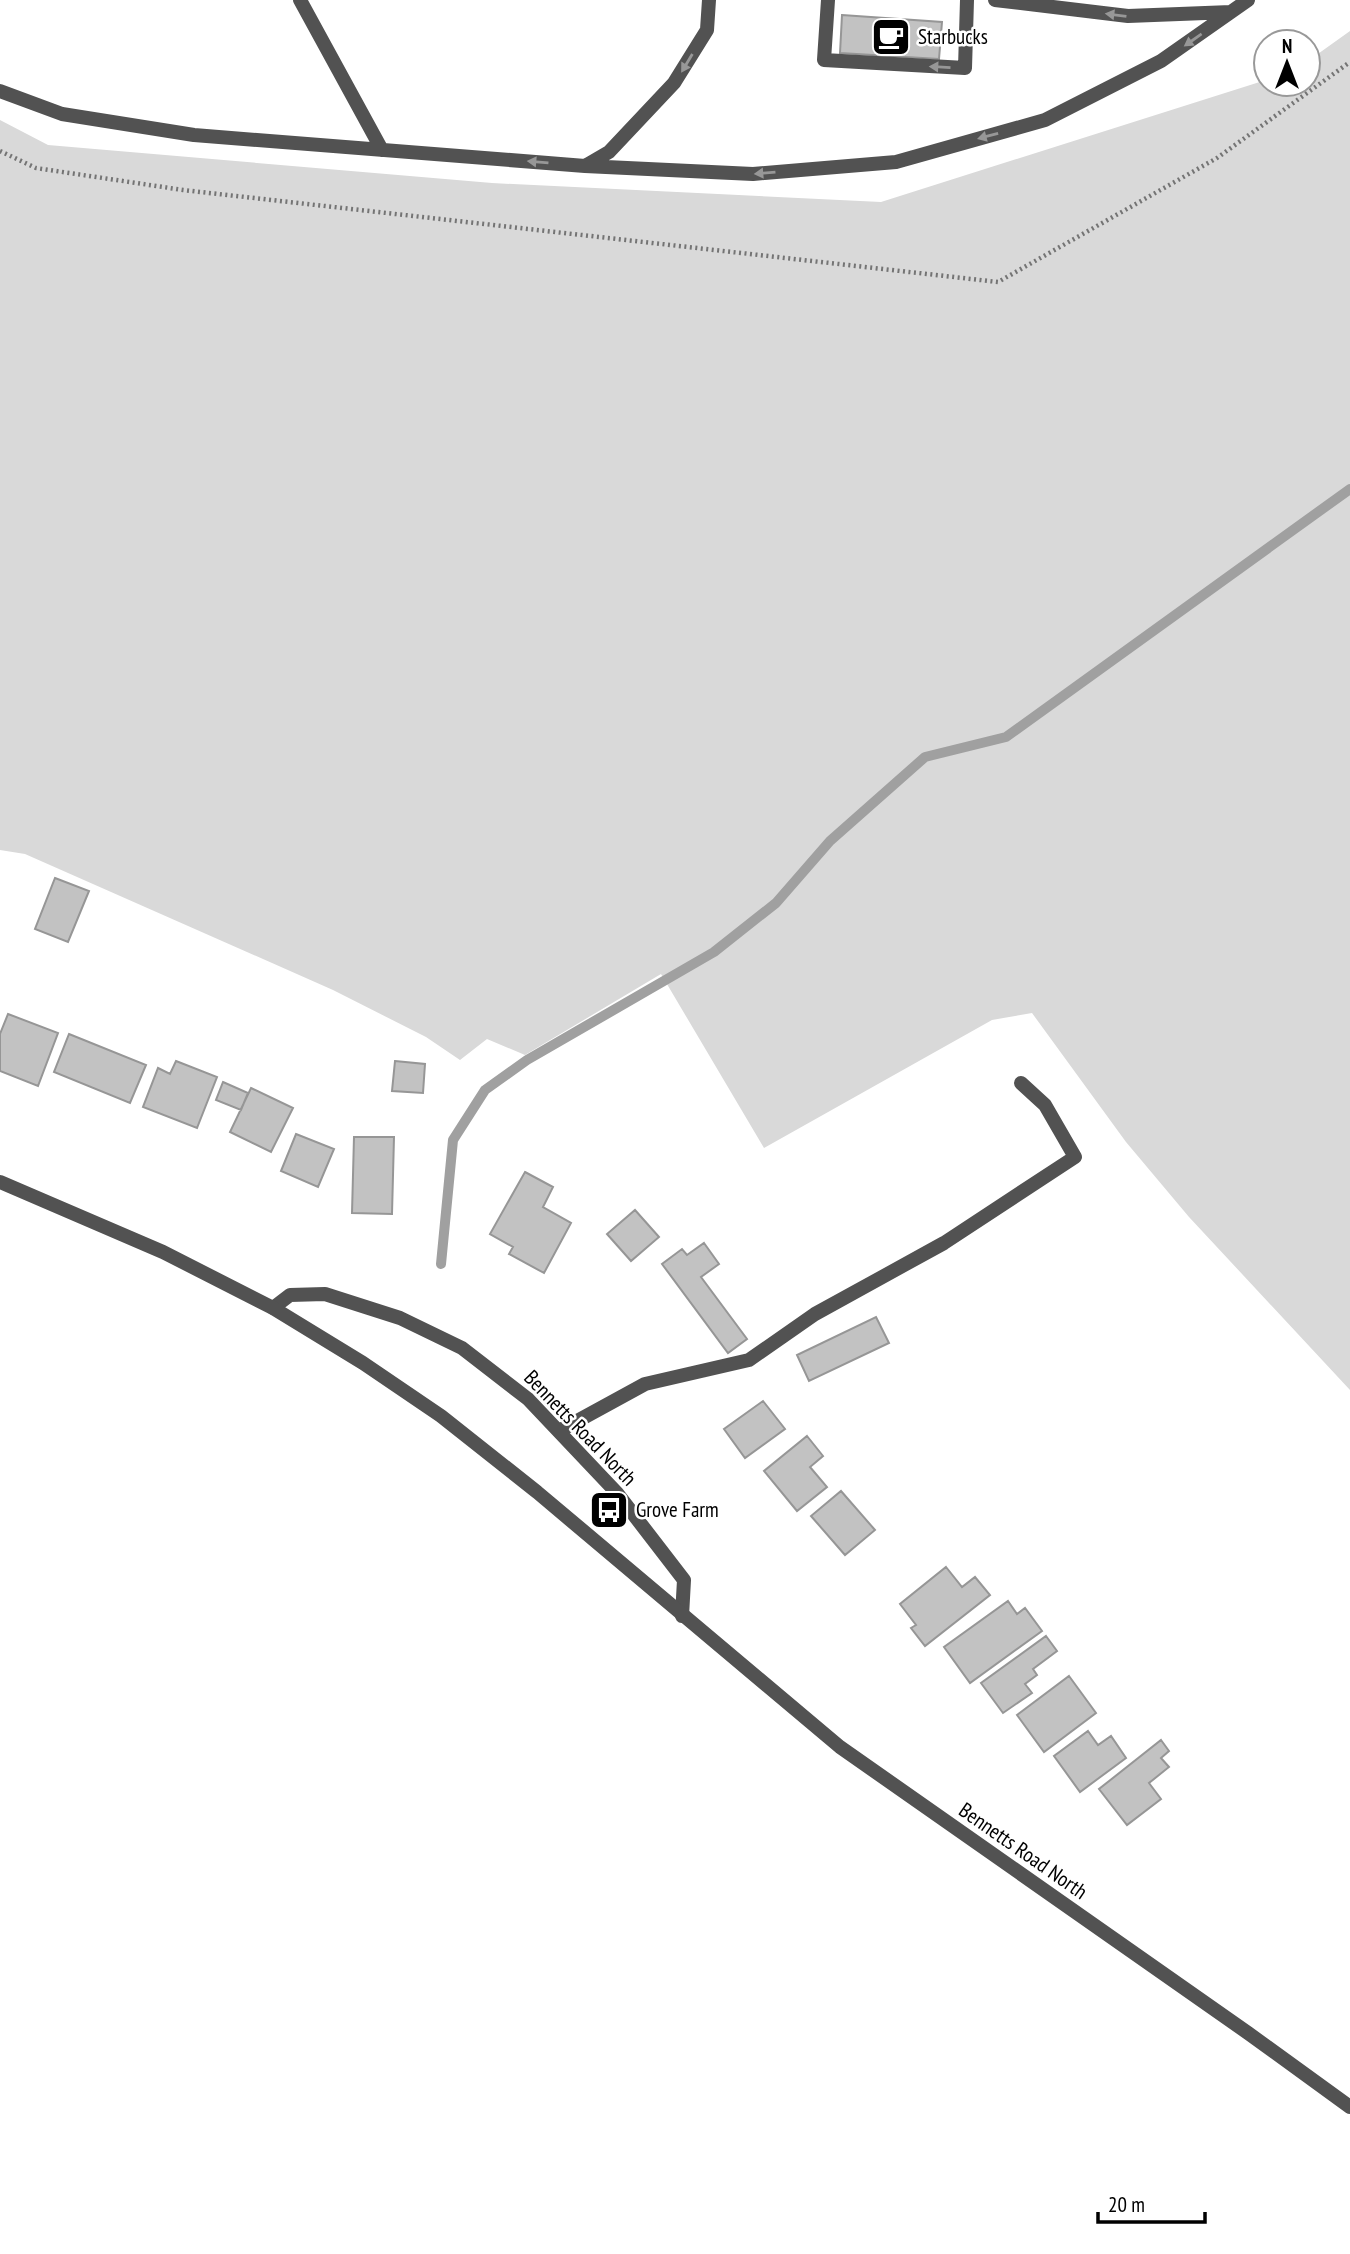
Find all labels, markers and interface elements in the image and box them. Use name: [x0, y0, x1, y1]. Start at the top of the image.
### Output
one-way arrow: [1104, 9, 1126, 20]
cafe icon: Starbucks: [870, 16, 912, 58]
place label: Starbucks: [918, 23, 988, 50]
north arrow: [1252, 28, 1322, 98]
one-way arrow: [1184, 33, 1202, 47]
text: N: [1282, 34, 1292, 58]
one-way arrow: [680, 53, 693, 72]
one-way arrow: [929, 61, 951, 72]
one-way arrow: [977, 131, 999, 142]
one-way arrow: [526, 156, 548, 167]
one-way arrow: [754, 167, 776, 178]
street label: Bennetts Road North: [518, 1364, 642, 1491]
bus stop icon: Grove Farm: [588, 1489, 630, 1531]
place label: Grove Farm: [636, 1496, 719, 1523]
street label: Bennetts Road North: [954, 1796, 1093, 1905]
scale bar: [1098, 2180, 1205, 2224]
text: 20 m: [1108, 2191, 1145, 2218]

